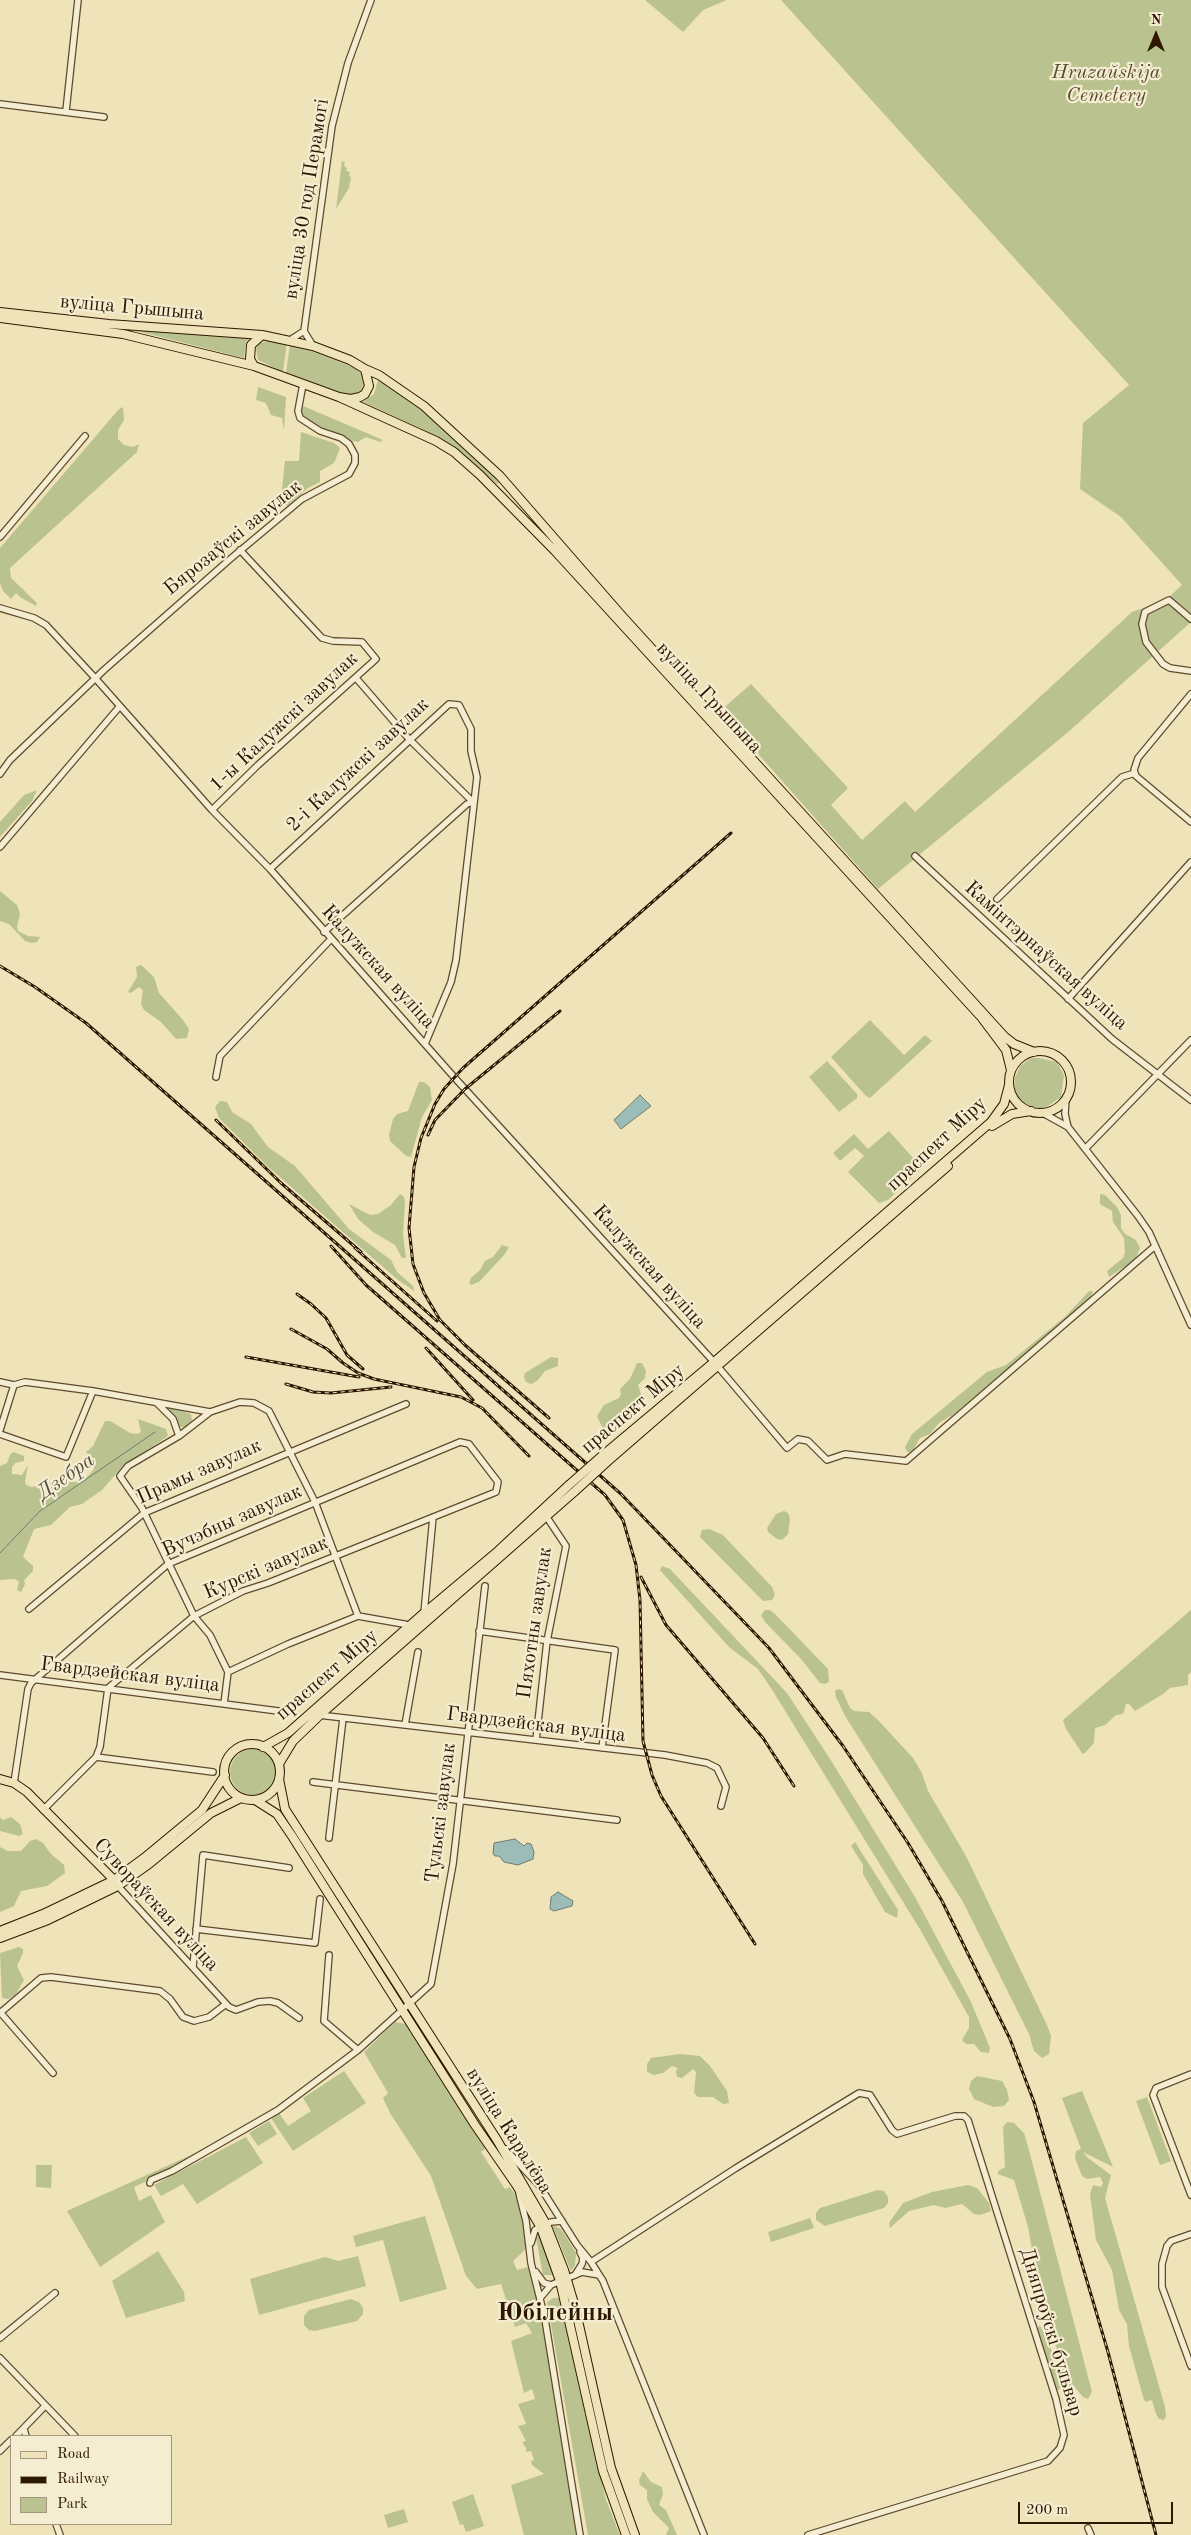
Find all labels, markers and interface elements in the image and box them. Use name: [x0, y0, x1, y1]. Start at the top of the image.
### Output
north arrow: [1131, 10, 1181, 60]
text: N: [1151, 13, 1161, 27]
park label: Hruzaŭskija Cemetery: [1051, 61, 1161, 108]
street label: вуліца 30 год Перамогі: [279, 97, 335, 301]
street label: вуліца Грышына: [59, 290, 205, 326]
street label: Бярозаўскі завулак: [159, 475, 307, 601]
street label: вуліца Грышына: [651, 637, 767, 759]
street label: 1-ы Калужскі завулак: [205, 647, 363, 797]
street label: 2-і Калужскі завулак: [282, 693, 434, 837]
street label: Камінтэрнаўская вуліца: [959, 876, 1133, 1036]
street label: Калужская вуліца: [316, 900, 440, 1034]
street label: праспект Міру: [882, 1092, 992, 1196]
street label: Калужская вуліца: [587, 1200, 711, 1334]
street label: праспект Міру: [576, 1359, 690, 1459]
street label: Прамы завулак: [133, 1434, 265, 1510]
water label: Дзебра: [32, 1448, 100, 1506]
street label: Вучэбны завулак: [158, 1479, 306, 1563]
street label: Курскі завулак: [200, 1531, 332, 1605]
street label: Пяхотны завулак: [512, 1546, 558, 1700]
street label: праспект Міру: [271, 1624, 383, 1726]
street label: Гвардзейская вуліца: [39, 1652, 221, 1698]
street label: Гвардзейская вуліца: [445, 1702, 627, 1748]
street label: Тульскі завулак: [421, 1742, 461, 1884]
street label: Сувораўская вуліца: [88, 1833, 224, 1977]
street label: вуліца Каралёва: [461, 2063, 557, 2199]
street label: Дняпроўскі бульвар: [1014, 2245, 1088, 2419]
district label: Юбілейны: [497, 2298, 613, 2328]
legend: [10, 2435, 172, 2525]
text: Road: [57, 2447, 90, 2462]
text: Railway: [57, 2472, 110, 2487]
scale bar: [1021, 2492, 1176, 2524]
text: Park: [57, 2497, 88, 2512]
text: 200 m: [1026, 2503, 1068, 2518]

